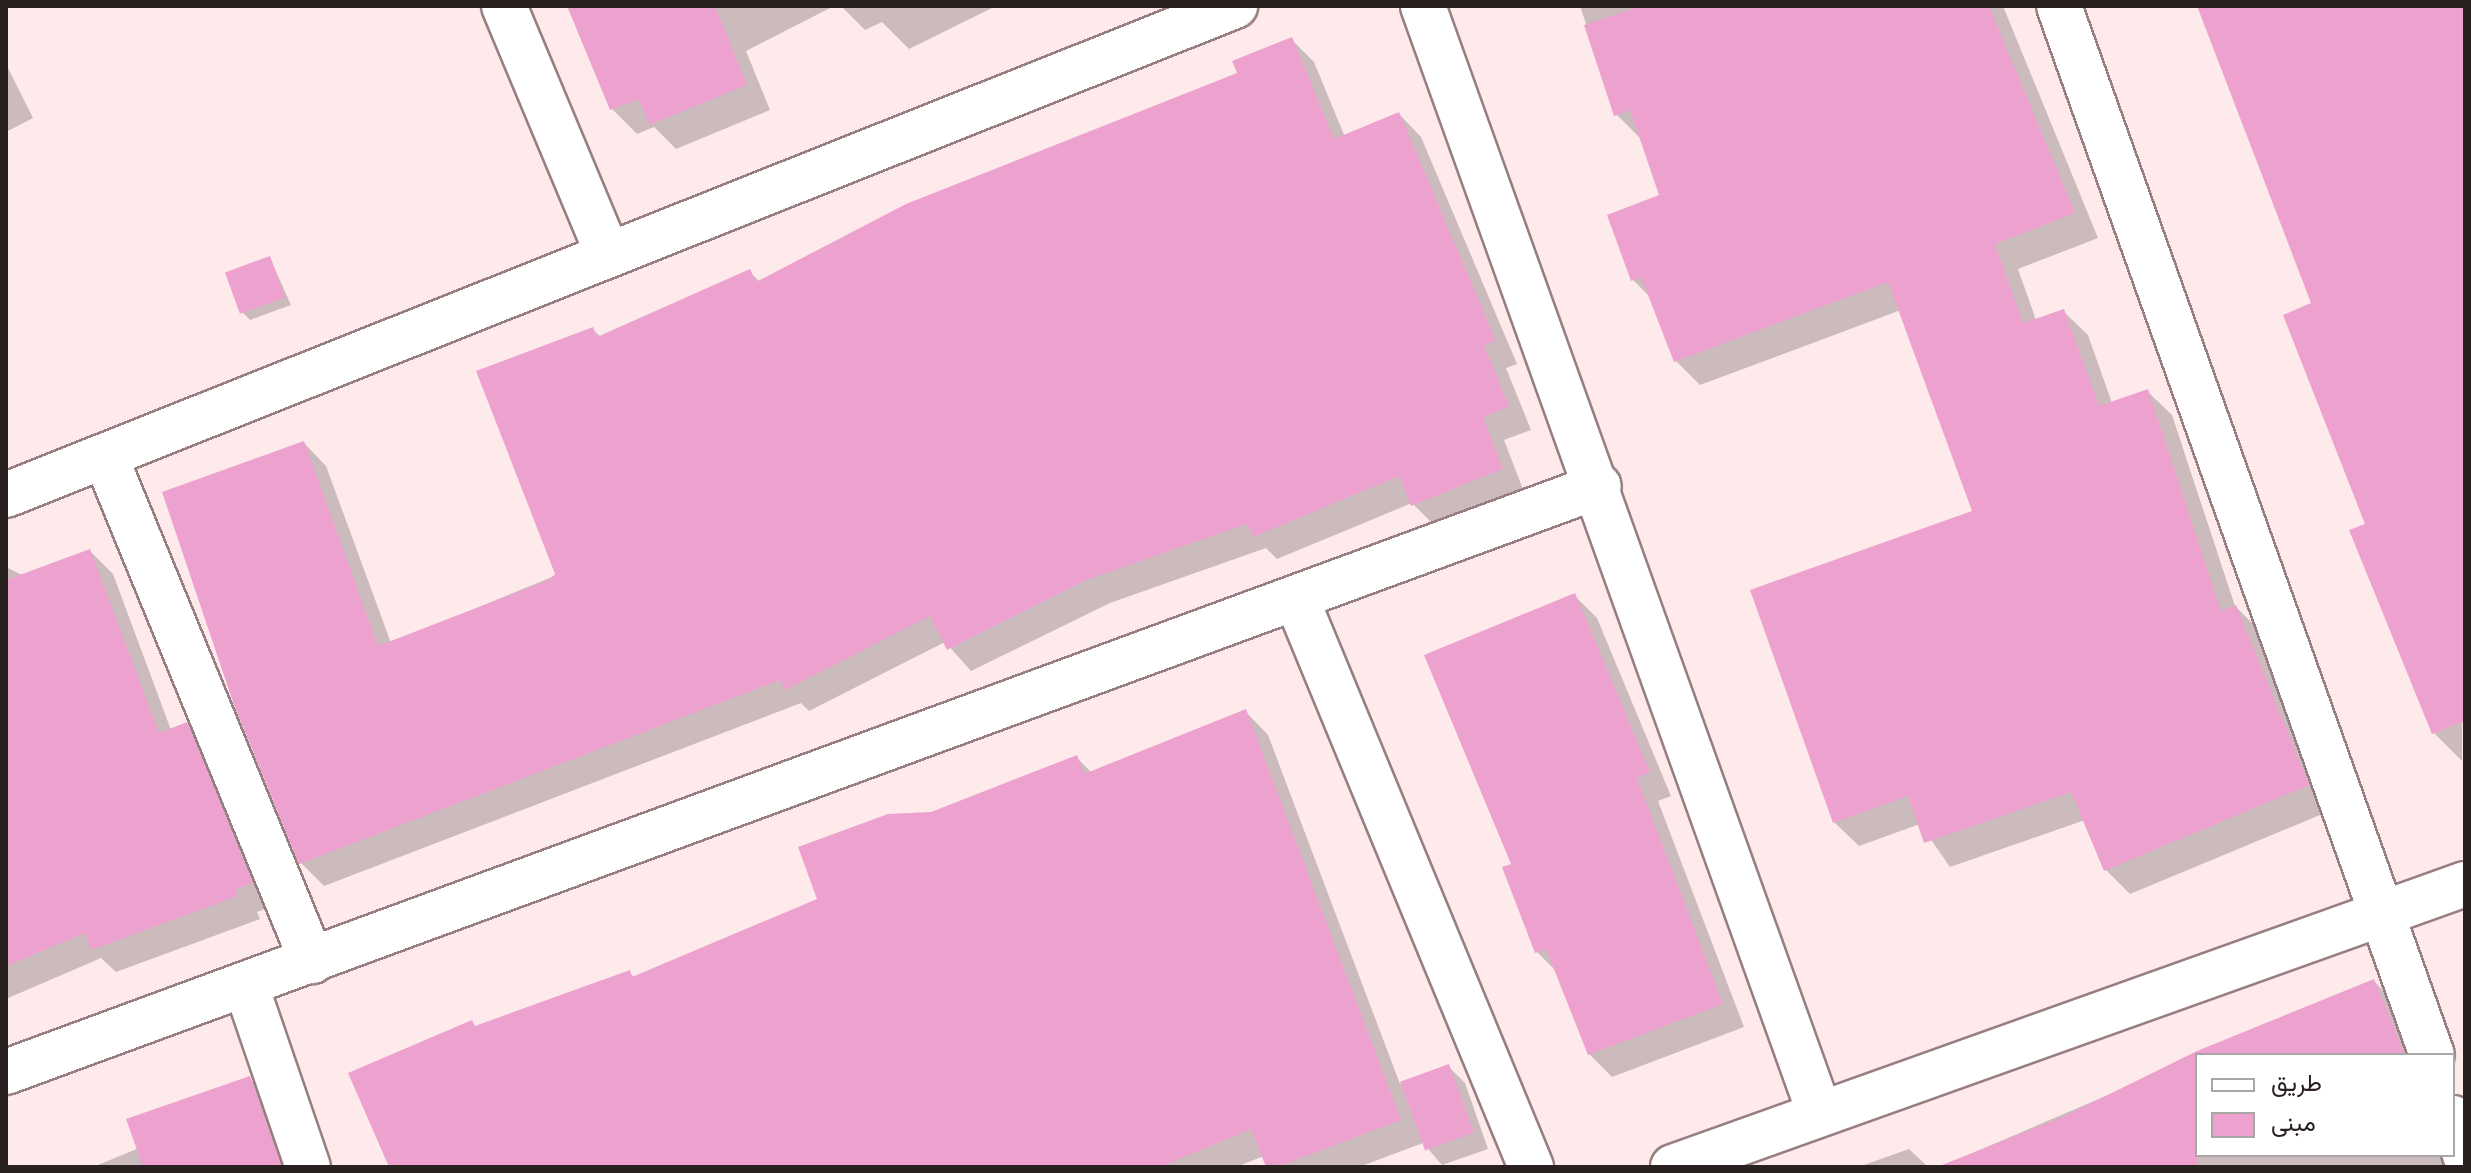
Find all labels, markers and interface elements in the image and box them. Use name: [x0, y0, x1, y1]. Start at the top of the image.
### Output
legend: [2195, 1053, 2455, 1157]
text: طريق: [2271, 1066, 2322, 1098]
text: مبنى: [2271, 1106, 2316, 1138]

